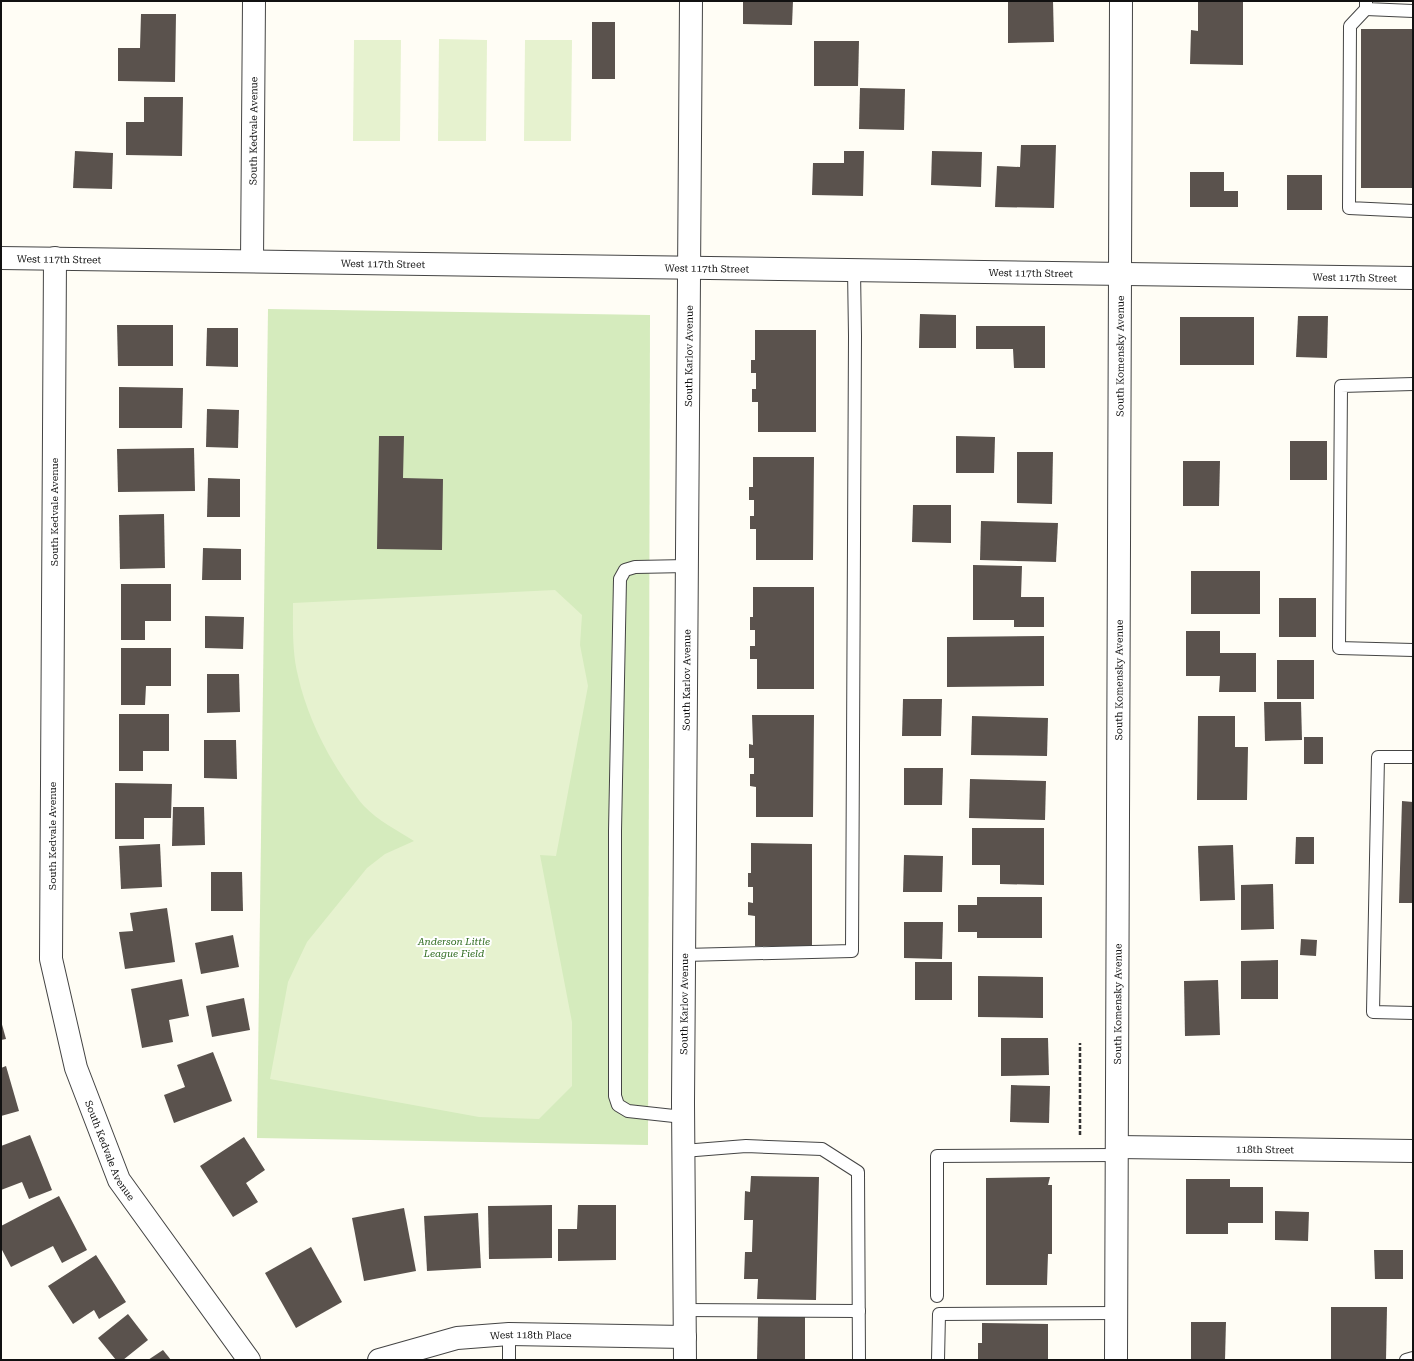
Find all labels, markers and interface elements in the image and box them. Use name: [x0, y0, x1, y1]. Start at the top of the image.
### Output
street label: South Kedvale Avenue: [248, 76, 259, 185]
street label: West 117th Street: [17, 253, 102, 265]
street label: West 117th Street: [341, 258, 426, 270]
street label: West 117th Street: [665, 262, 750, 275]
street label: West 117th Street: [989, 267, 1073, 279]
street label: West 117th Street: [1313, 272, 1397, 284]
street label: South Komensky Avenue: [1114, 295, 1126, 417]
street label: South Karlov Avenue: [683, 305, 695, 407]
street label: South Kedvale Avenue: [49, 457, 60, 566]
street label: South Komensky Avenue: [1113, 619, 1125, 741]
street label: South Karlov Avenue: [681, 629, 692, 731]
street label: South Kedvale Avenue: [47, 781, 58, 890]
park label: Anderson Little League Field: [417, 936, 490, 959]
street label: South Komensky Avenue: [1112, 943, 1124, 1065]
street label: South Karlov Avenue: [678, 953, 690, 1055]
street label: South Kedvale Avenue: [83, 1099, 137, 1203]
street label: 118th Street: [1236, 1144, 1294, 1155]
street label: West 118th Place: [490, 1329, 572, 1341]

